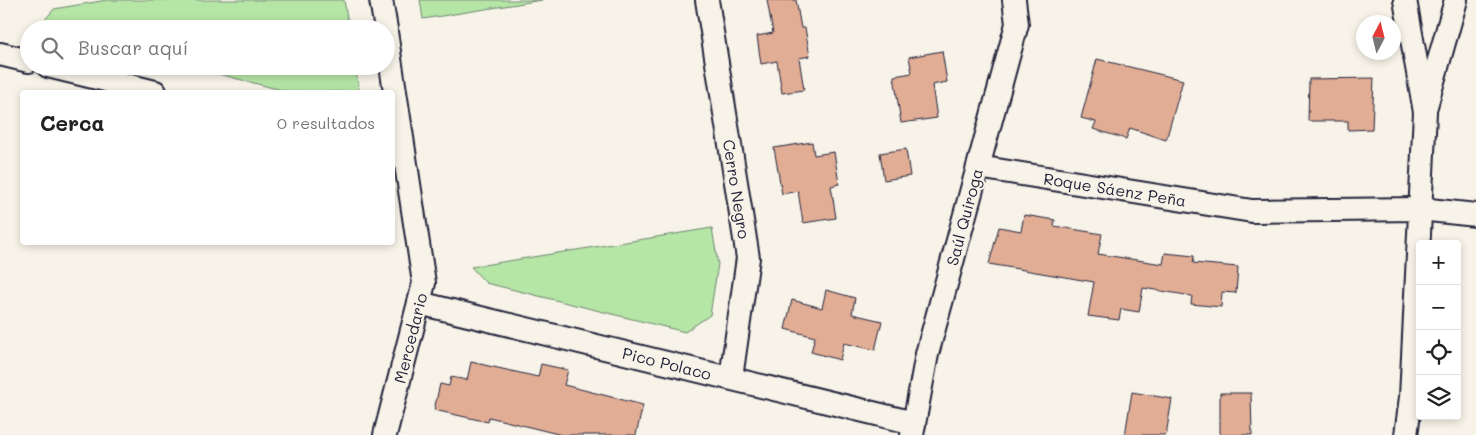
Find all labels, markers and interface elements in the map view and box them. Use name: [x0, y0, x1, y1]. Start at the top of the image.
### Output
north arrow: [1356, 15, 1401, 60]
search box: [20, 20, 395, 75]
icon: search: [38, 34, 66, 62]
text: Buscar aquí: [78, 35, 188, 60]
text: Cerca: [40, 109, 105, 136]
text: 0 resultados: [277, 112, 375, 133]
street label: Cerro Negro: [719, 138, 755, 240]
street label: Saúl Quiroga: [941, 166, 987, 268]
street label: Roque Sáenz Peña: [1042, 167, 1188, 211]
map controls: [1416, 240, 1461, 420]
button: +: [1416, 240, 1461, 285]
button: −: [1416, 285, 1461, 330]
street label: Mercedario: [389, 291, 431, 385]
button: locate: [1416, 330, 1461, 375]
street label: Pico Polaco: [620, 342, 714, 384]
button: layers: [1416, 375, 1461, 420]

